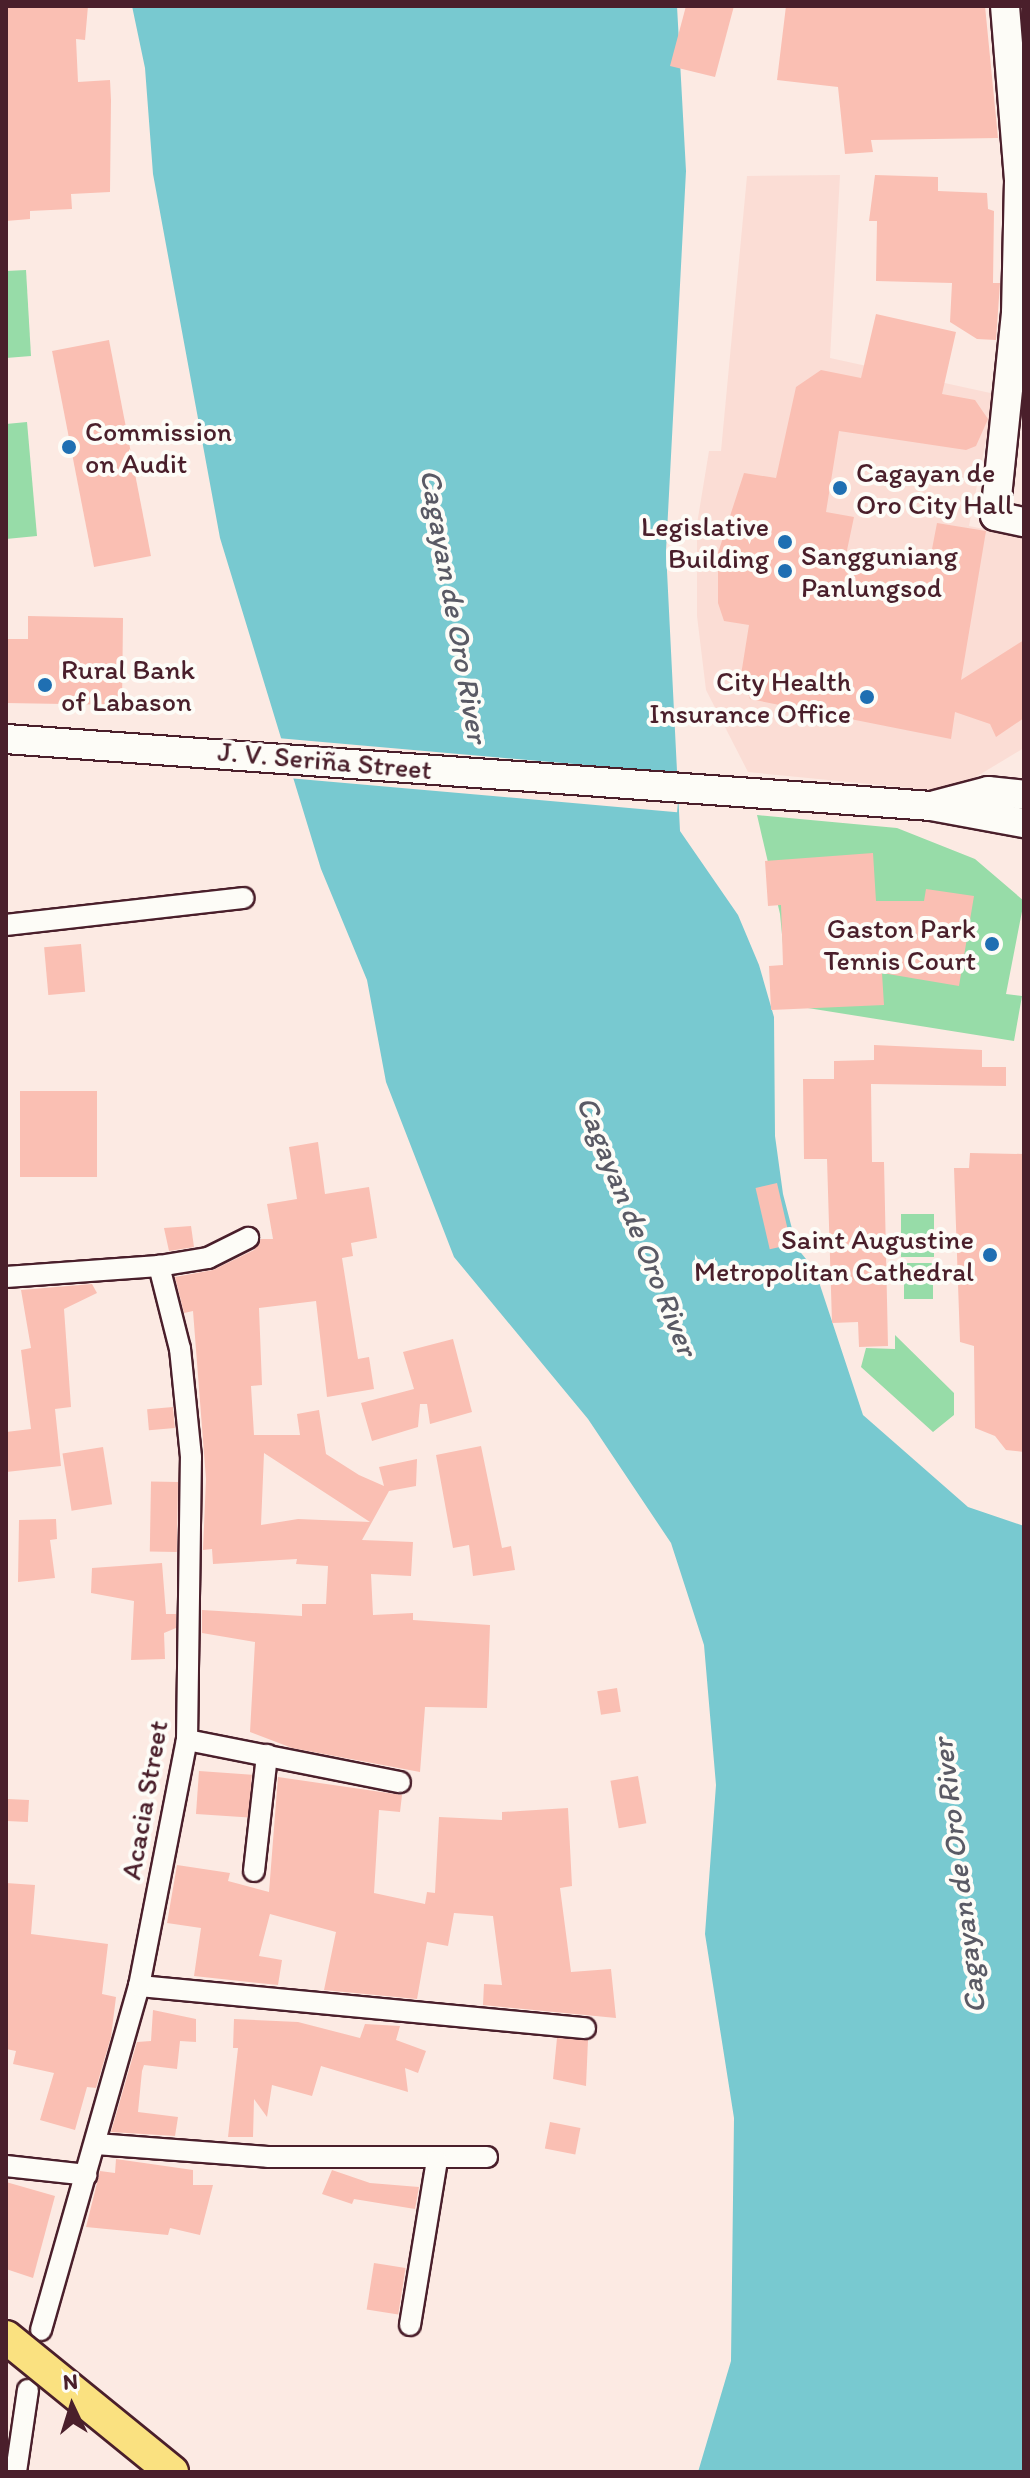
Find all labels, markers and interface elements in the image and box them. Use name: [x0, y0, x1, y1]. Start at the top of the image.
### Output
place label: Commission on Audit: [85, 414, 232, 480]
marker: Commission on Audit: [60, 438, 78, 456]
place label: Cagayan de Oro City Hall: [856, 455, 1013, 521]
water label: Cagayan de Oro River: [412, 466, 496, 746]
marker: Cagayan de Oro City Hall: [831, 479, 849, 497]
place label: Legislative Building: [641, 509, 769, 575]
marker: Legislative Building: [776, 533, 794, 551]
place label: Sangguniang Panlungsod: [801, 538, 958, 604]
marker: Sangguniang Panlungsod: [776, 562, 794, 580]
place label: Rural Bank of Labason: [61, 652, 195, 718]
place label: City Health Insurance Office: [649, 664, 851, 730]
marker: Rural Bank of Labason: [36, 676, 54, 694]
marker: City Health Insurance Office: [858, 688, 876, 706]
street label: J. V. Seriña Street: [217, 734, 433, 786]
place label: Gaston Park Tennis Court: [824, 911, 976, 977]
marker: Gaston Park Tennis Court: [983, 935, 1001, 953]
water label: Cagayan de Oro River: [568, 1091, 706, 1361]
place label: Saint Augustine Metropolitan Cathedral: [693, 1222, 974, 1288]
marker: Saint Augustine Metropolitan Cathedral: [981, 1246, 999, 1264]
street label: Acacia Street: [114, 1718, 174, 1882]
water label: Cagayan de Oro River: [924, 1736, 994, 2016]
north arrow: [32, 2366, 112, 2446]
text: N: [62, 2368, 79, 2396]

